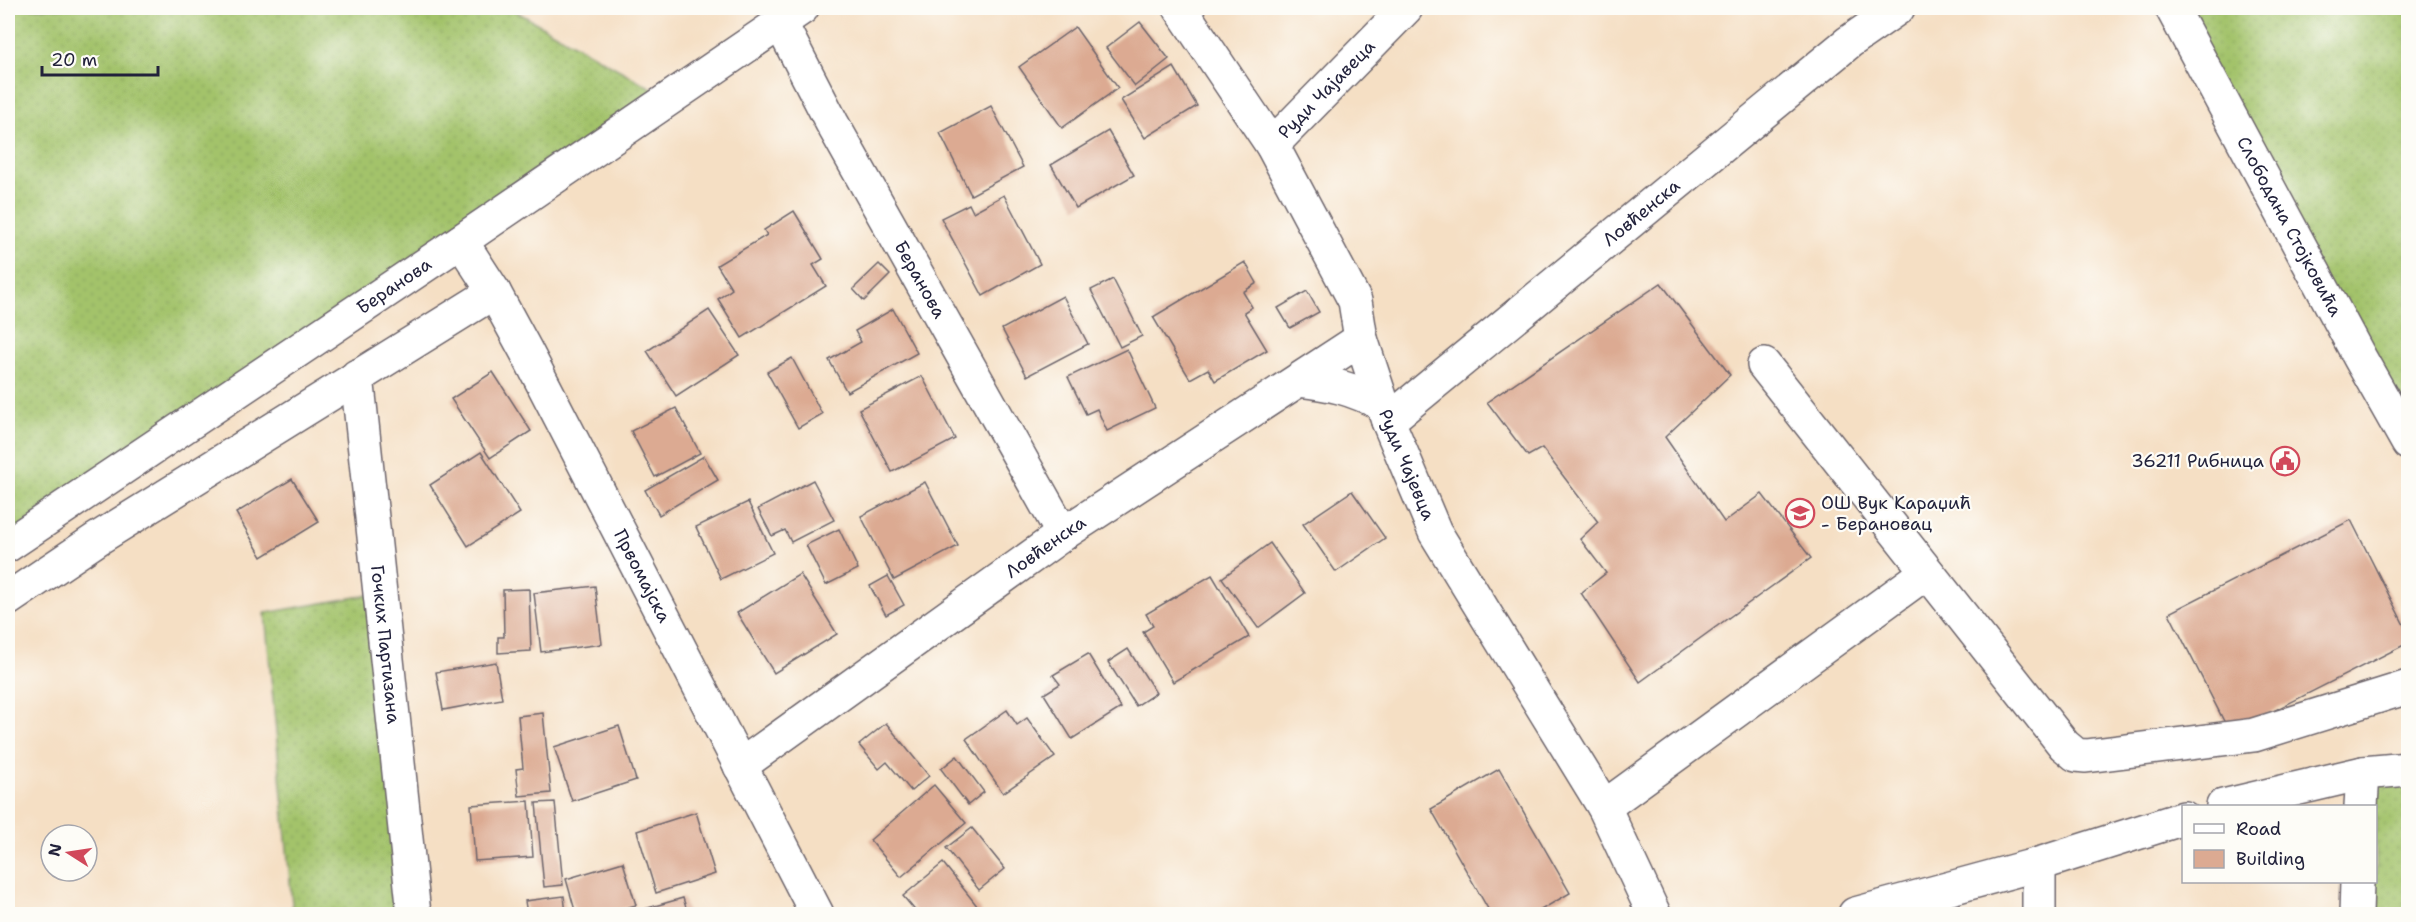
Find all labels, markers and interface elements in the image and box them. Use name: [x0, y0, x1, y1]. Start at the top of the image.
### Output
street label: Руди Чајавеца: [1273, 35, 1380, 144]
scale bar: [42, 39, 158, 77]
text: 20 m: [51, 48, 97, 72]
street label: Слободана Стојковића: [2231, 132, 2348, 321]
street label: Ловћенска: [1598, 174, 1685, 252]
street label: Беранова: [889, 237, 951, 323]
street label: Беранова: [352, 252, 436, 320]
street label: Руди Чајевца: [1373, 406, 1441, 524]
public building icon: 36211 Рибница: [2269, 445, 2301, 477]
place label: 36211 Рибница: [2131, 449, 2264, 473]
place label: ОШ Вук Караџић - Берановац: [1821, 491, 1971, 536]
school or university icon: ОШ Вук Караџић - Берановац: [1784, 497, 1816, 529]
street label: Ловћенска: [1000, 510, 1091, 584]
street label: Првомајска: [608, 525, 676, 627]
street label: Гочких Партизана: [365, 564, 406, 725]
legend: [2182, 805, 2377, 883]
text: Road: [2236, 817, 2281, 841]
north arrow: [39, 823, 99, 883]
text: N: [43, 842, 66, 858]
text: Building: [2236, 847, 2305, 871]

